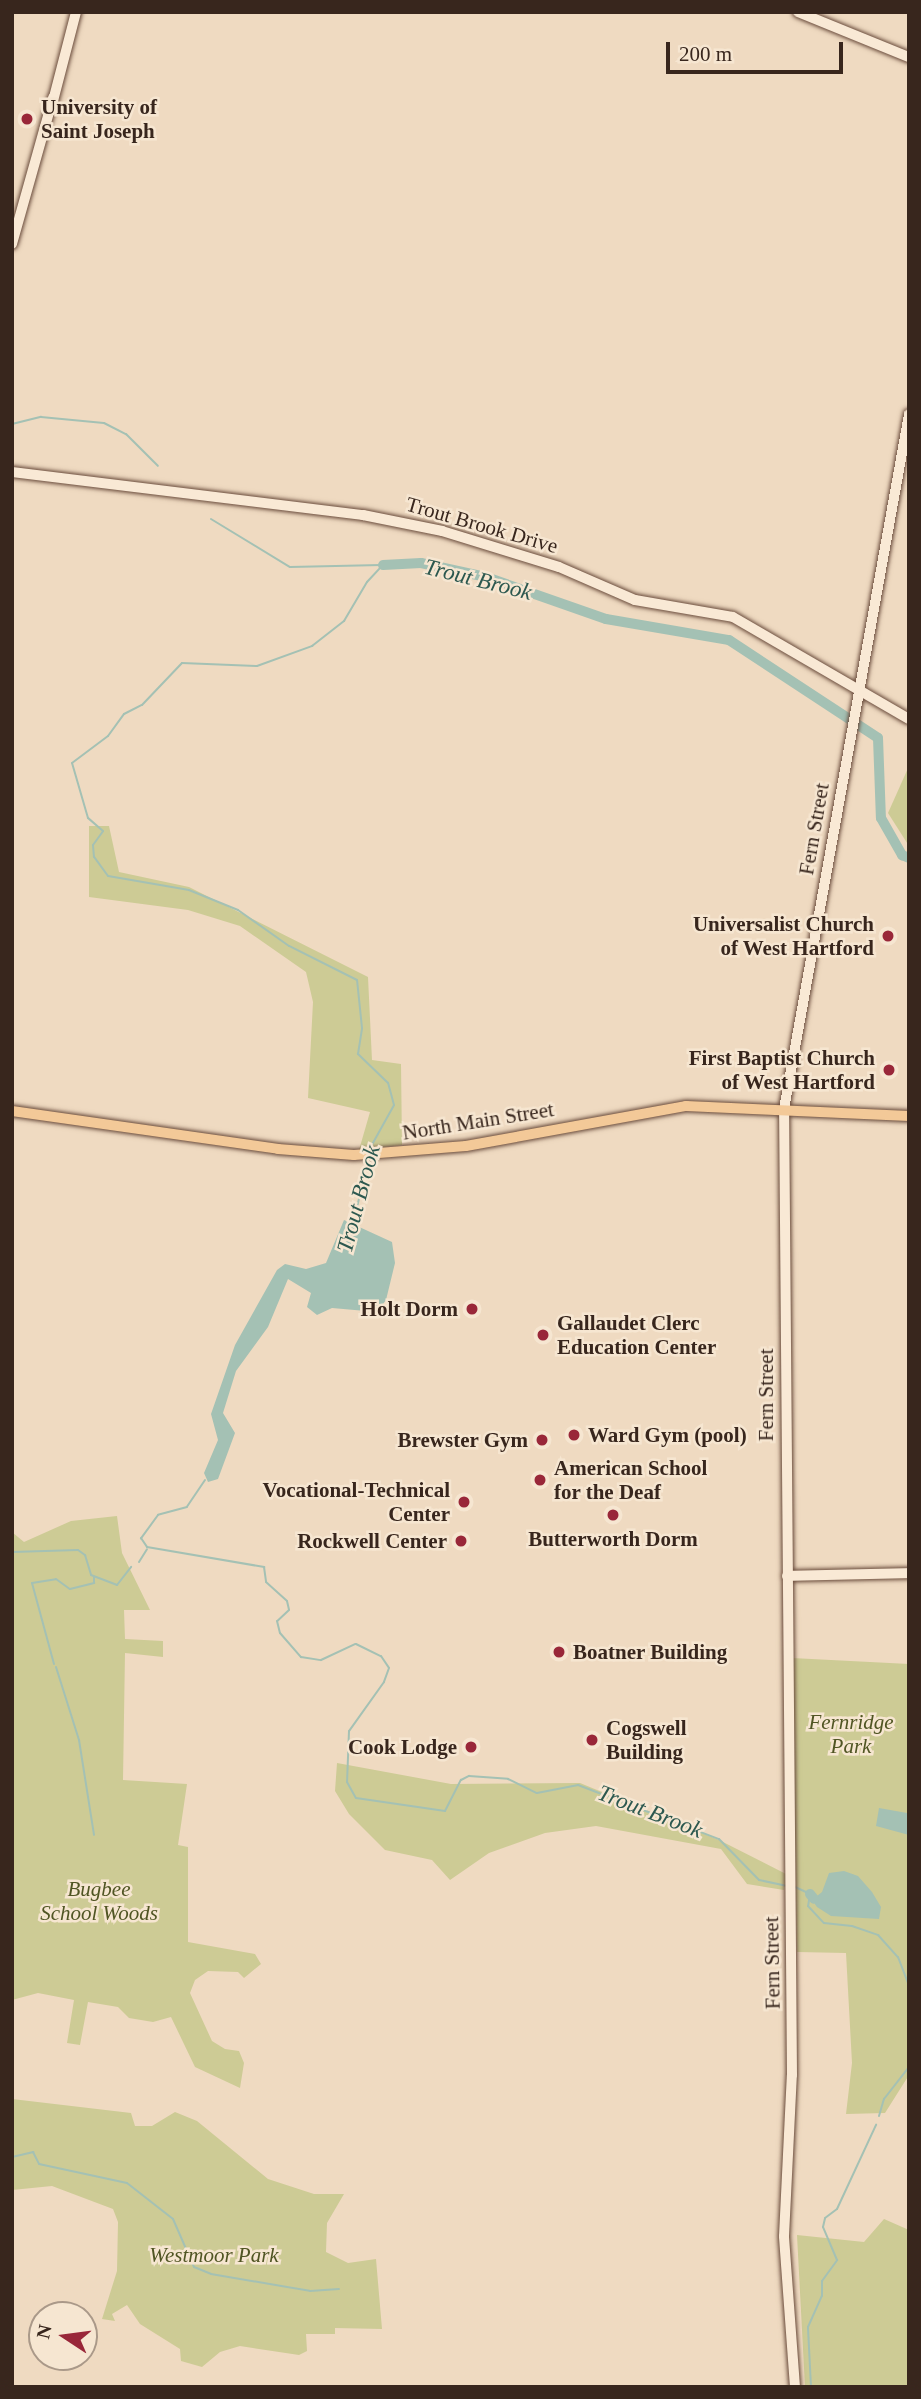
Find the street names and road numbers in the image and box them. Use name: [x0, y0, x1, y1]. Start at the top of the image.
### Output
street label: Trout Brook Drive: [403, 491, 561, 559]
street label: Fern Street: [794, 781, 834, 877]
street label: North Main Street: [401, 1097, 555, 1145]
street label: Fern Street: [753, 1349, 779, 1441]
street label: Fern Street: [759, 1916, 785, 2010]

